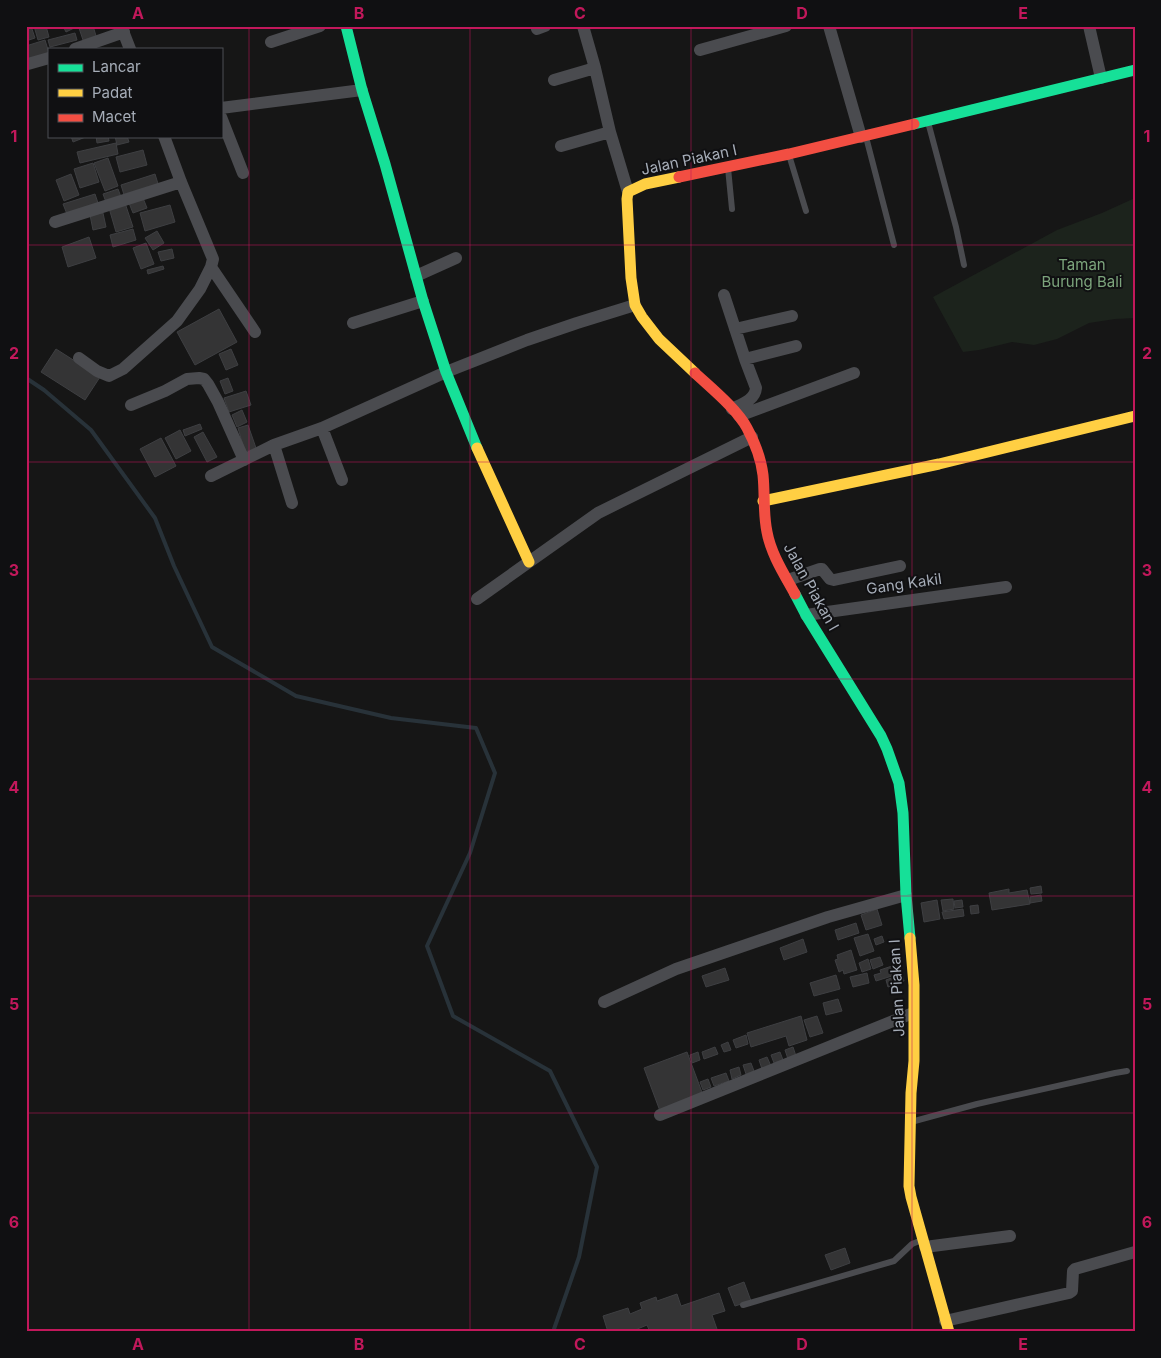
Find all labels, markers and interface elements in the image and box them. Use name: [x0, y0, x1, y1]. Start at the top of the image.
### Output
text: A: [132, 3, 144, 23]
text: B: [354, 3, 364, 23]
text: C: [574, 3, 586, 23]
text: D: [796, 3, 808, 23]
text: E: [1018, 3, 1028, 23]
legend: [48, 48, 222, 138]
text: Lancar: [92, 57, 141, 76]
text: Padat: [92, 83, 133, 102]
text: Macet: [92, 107, 136, 126]
text: 1: [11, 126, 17, 146]
text: 1: [1144, 126, 1150, 146]
street label: Jalan Piakan I: [639, 140, 739, 179]
park label: Taman Burung Bali: [1042, 255, 1122, 291]
text: 2: [9, 343, 19, 363]
text: 2: [1142, 343, 1152, 363]
street label: Jalan Piakan I: [779, 540, 843, 634]
text: 3: [9, 560, 19, 580]
text: 3: [1142, 560, 1152, 580]
street label: Gang Kakil: [865, 569, 943, 598]
text: 4: [9, 777, 20, 797]
text: 4: [1142, 777, 1153, 797]
street label: Jalan Piakan I: [884, 939, 909, 1037]
text: 5: [9, 994, 19, 1014]
text: 5: [1142, 994, 1152, 1014]
text: 6: [9, 1212, 19, 1232]
text: 6: [1142, 1212, 1152, 1232]
text: A: [132, 1334, 144, 1354]
text: B: [354, 1334, 364, 1354]
text: C: [574, 1334, 586, 1354]
text: D: [796, 1334, 808, 1354]
text: E: [1018, 1334, 1028, 1354]

